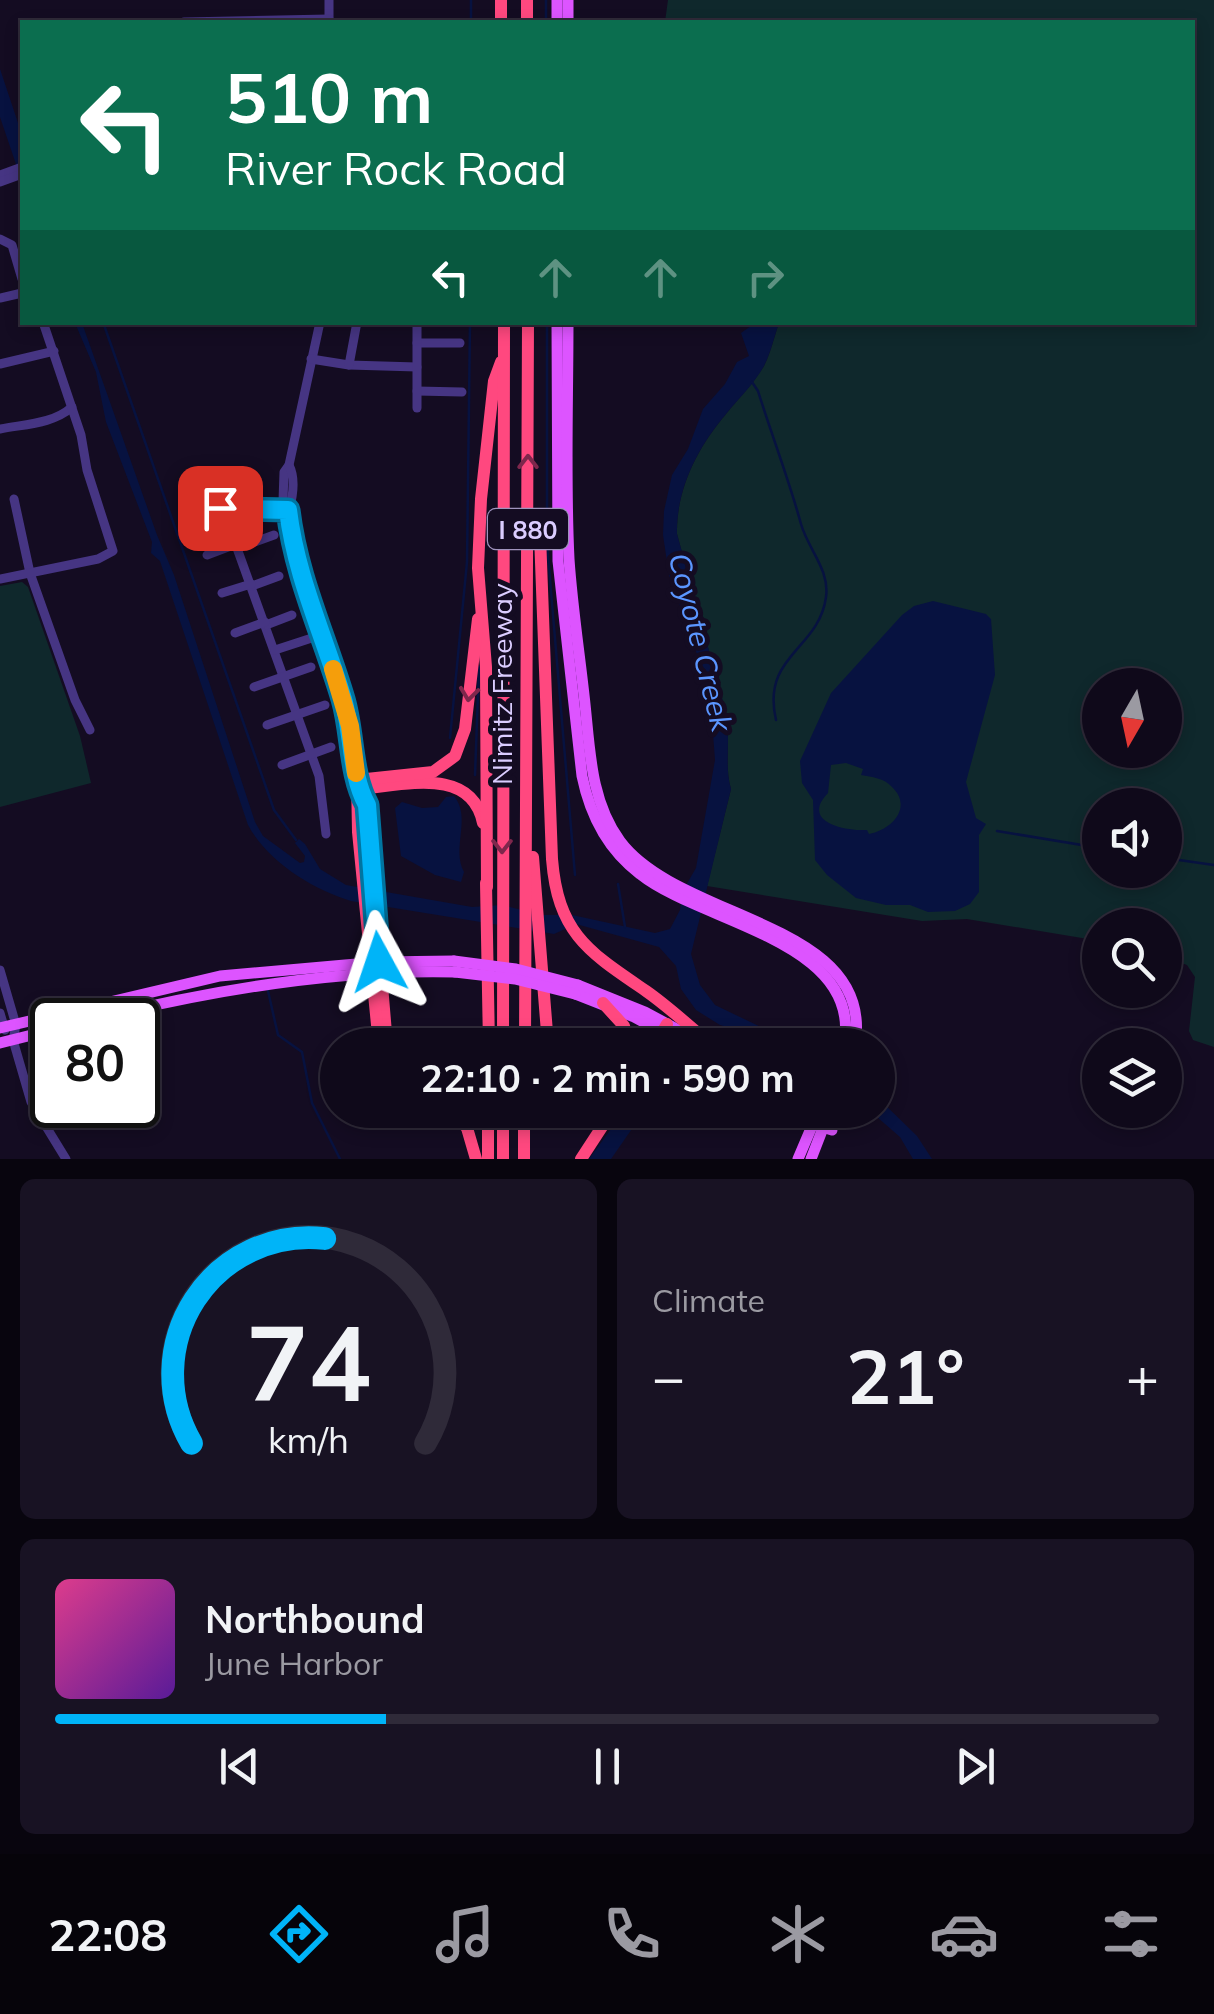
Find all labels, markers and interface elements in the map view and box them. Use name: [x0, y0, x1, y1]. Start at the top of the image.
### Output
text: 510 m: [225, 53, 433, 141]
icon: left: [60, 60, 190, 190]
text: River Rock Road: [225, 140, 567, 196]
icon: left: [423, 250, 478, 305]
icon: ahead: [528, 250, 583, 305]
icon: ahead: [633, 250, 688, 305]
icon: right: [738, 250, 793, 305]
one-way arrow: [517, 454, 539, 470]
pin: [178, 466, 263, 551]
icon: arrive: [193, 481, 248, 536]
road number: I 880: [488, 509, 568, 549]
water label: Coyote Creek: [660, 549, 742, 737]
street label: Nimitz Freeway: [484, 583, 519, 785]
north arrow: [1082, 668, 1182, 768]
map controls: [1082, 668, 1182, 1128]
one-way arrow: [459, 686, 480, 702]
button: sound: [1082, 788, 1182, 888]
one-way arrow: [491, 840, 513, 855]
button: search: [1082, 908, 1182, 1008]
position arrow: [327, 910, 431, 1014]
speed limit sign: 80: [30, 998, 160, 1128]
button: layers: [1082, 1028, 1182, 1128]
text: 22:10 · 2 min · 590 m: [420, 1054, 795, 1102]
text: Climate: [652, 1280, 765, 1320]
text: 74: [246, 1296, 371, 1427]
text: 21°: [846, 1329, 965, 1423]
text: −: [652, 1342, 685, 1411]
text: +: [1126, 1342, 1159, 1411]
text: km/h: [268, 1417, 349, 1462]
text: Northbound: [205, 1595, 425, 1643]
text: June Harbor: [205, 1643, 383, 1683]
icon: previous: [212, 1739, 267, 1794]
icon: pause: [580, 1739, 635, 1794]
icon: next: [948, 1739, 1003, 1794]
icon: directions: [264, 1899, 334, 1969]
icon: music: [430, 1899, 500, 1969]
icon: phone: [597, 1899, 667, 1969]
icon: climate: [763, 1899, 833, 1969]
icon: car: [929, 1899, 999, 1969]
icon: filters: [1096, 1899, 1166, 1969]
text: 22:08: [48, 1906, 167, 1962]

